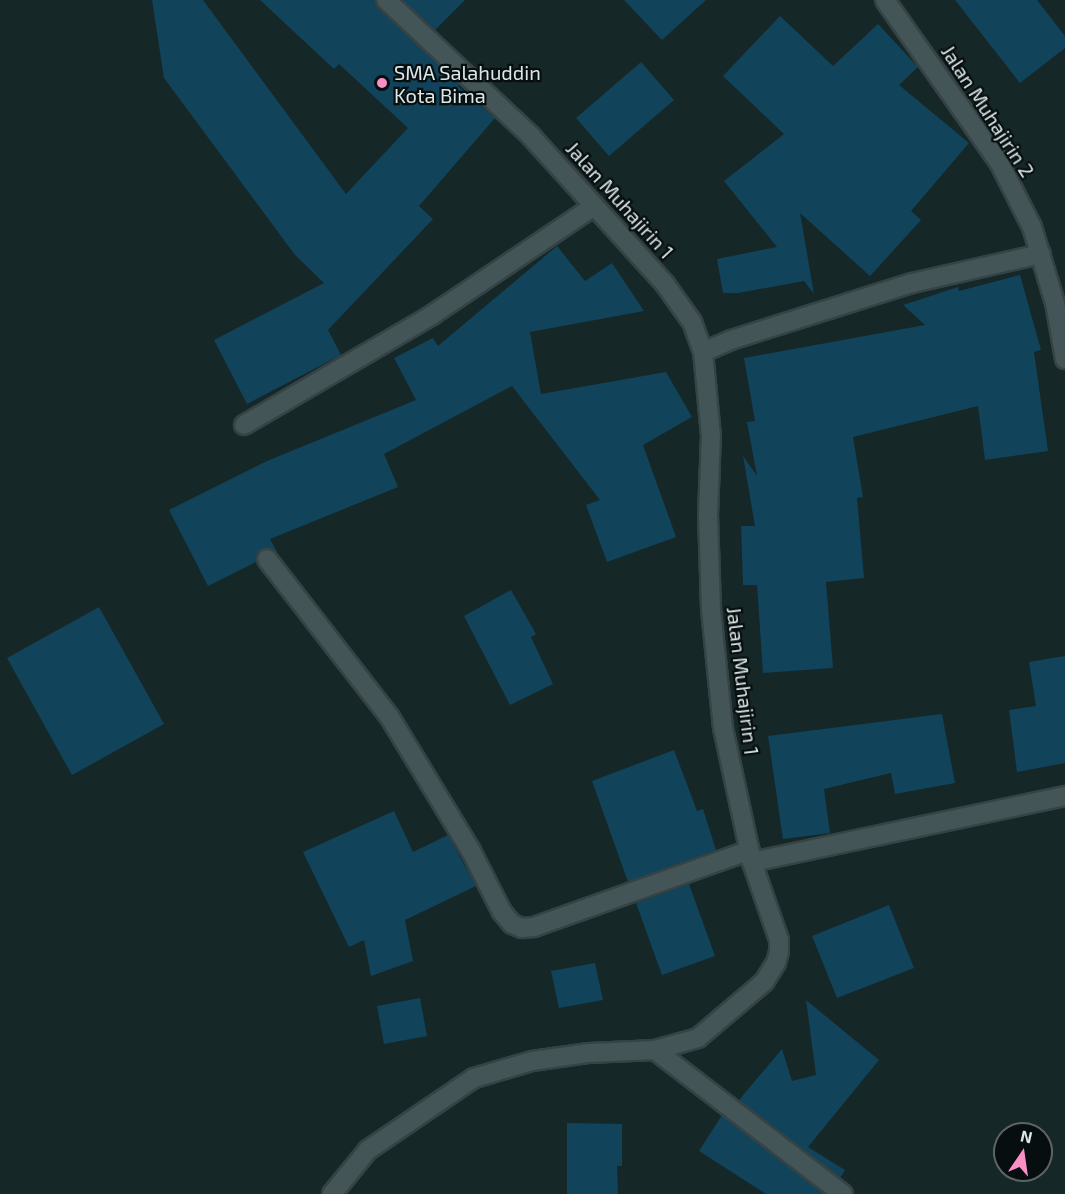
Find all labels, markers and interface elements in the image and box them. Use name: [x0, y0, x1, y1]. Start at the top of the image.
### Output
street label: Jalan Muhajirin 2: [936, 40, 1040, 182]
place label: SMA Salahuddin Kota Bima: [394, 60, 541, 107]
marker: SMA Salahuddin Kota Bima: [375, 76, 389, 90]
street label: Jalan Muhajirin 1: [561, 136, 679, 264]
street label: Jalan Muhajirin 1: [722, 605, 764, 757]
north arrow: [993, 1122, 1053, 1182]
text: N: [1019, 1125, 1034, 1146]

